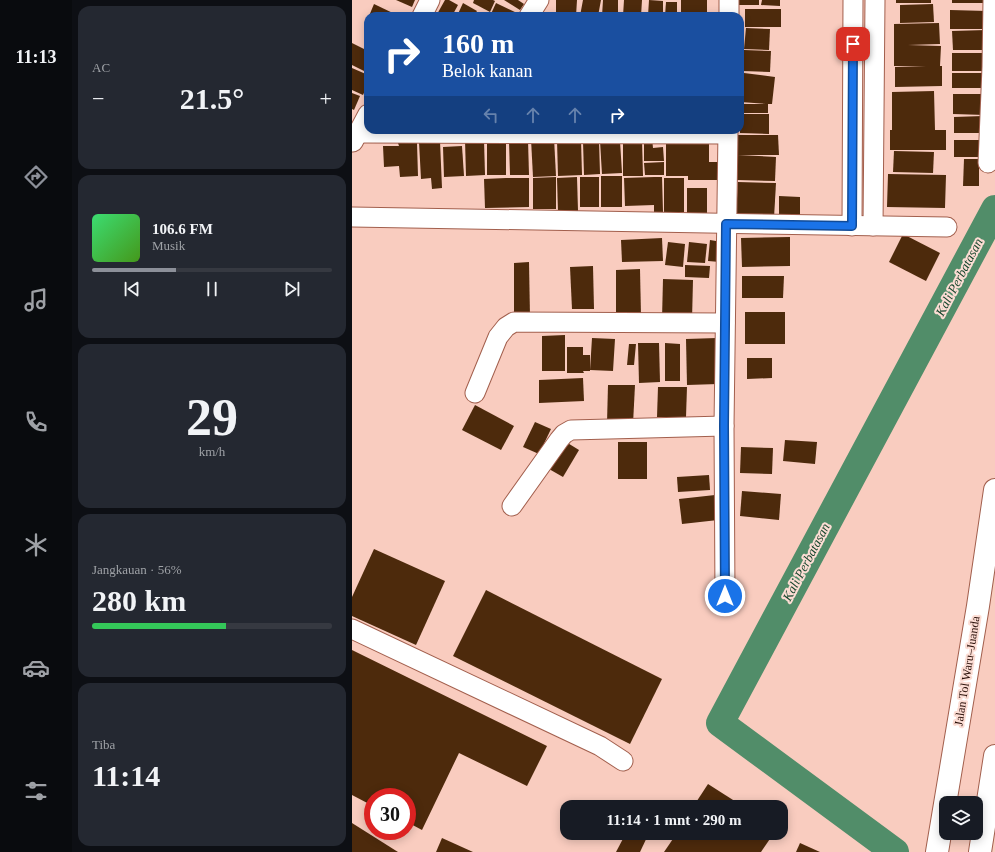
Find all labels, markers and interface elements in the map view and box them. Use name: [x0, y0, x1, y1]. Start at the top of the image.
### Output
pin: [836, 27, 870, 61]
icon: right: [376, 28, 428, 80]
text: 160 m: [442, 28, 514, 59]
icon: arrive: [842, 33, 864, 55]
text: 11:13: [15, 47, 57, 67]
text: AC: [92, 60, 110, 75]
text: Belok kanan: [442, 61, 532, 81]
text: 21.5°: [180, 82, 244, 115]
text: −: [92, 86, 104, 111]
text: +: [320, 86, 332, 111]
icon: left: [480, 104, 502, 126]
icon: ahead: [522, 104, 544, 126]
icon: ahead: [564, 104, 586, 126]
icon: right: [606, 104, 628, 126]
icon: directions: [22, 163, 50, 191]
text: 106.6 FM: [152, 221, 213, 237]
water label: Kali Perbatasan: [932, 236, 986, 319]
text: Musik: [152, 238, 185, 253]
icon: previous: [121, 278, 143, 300]
icon: pause: [201, 278, 223, 300]
icon: next: [281, 278, 303, 300]
icon: music: [22, 286, 50, 314]
text: 29: [186, 389, 238, 446]
icon: phone: [22, 408, 50, 436]
text: km/h: [199, 444, 225, 459]
water label: Kali Perbatasan: [779, 521, 833, 604]
icon: climate: [22, 531, 50, 559]
text: Jangkauan · 56%: [92, 562, 182, 577]
position arrow: [704, 575, 746, 617]
text: 280 km: [92, 584, 186, 617]
street label: Jalan Tol Waru–Juanda: [951, 614, 983, 727]
icon: car: [22, 654, 50, 682]
text: Tiba: [92, 737, 115, 752]
text: 11:14: [92, 759, 160, 792]
icon: filters: [22, 777, 50, 805]
speed limit sign: 30: [364, 788, 416, 840]
map controls: [939, 796, 983, 840]
button: layers: [939, 796, 983, 840]
text: 11:14 · 1 mnt · 290 m: [607, 812, 742, 828]

